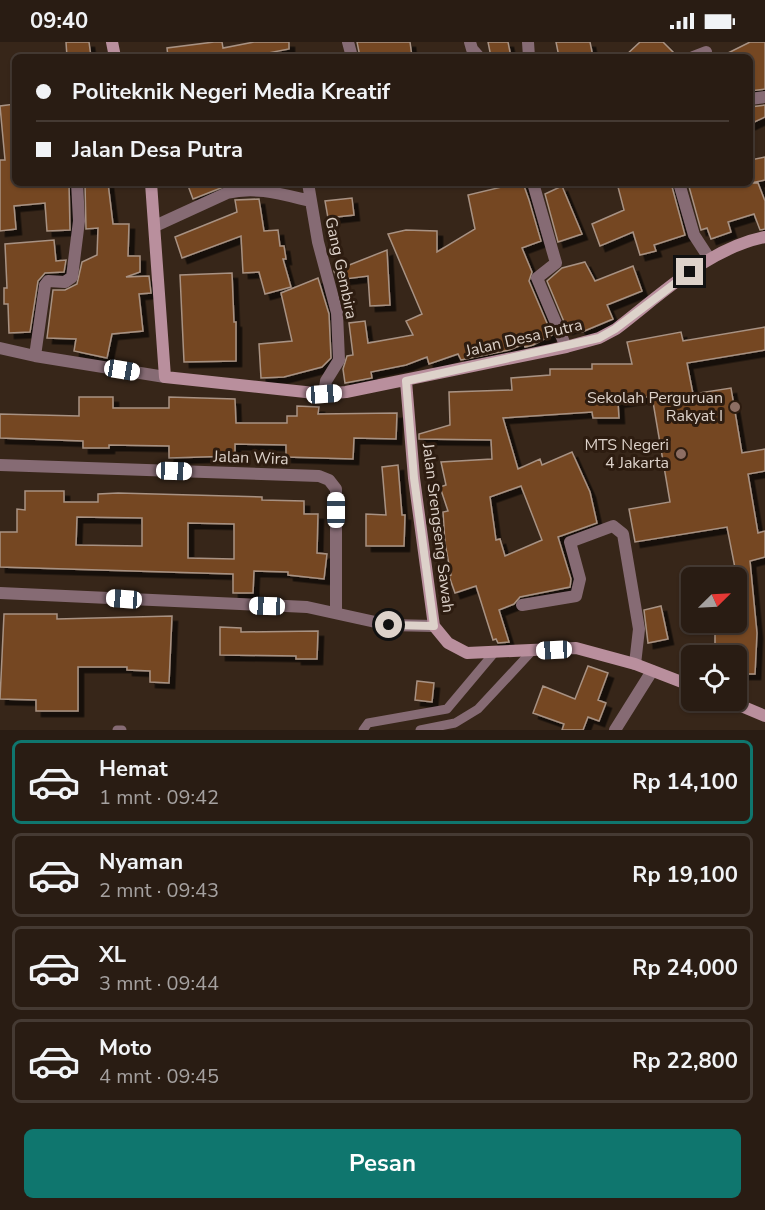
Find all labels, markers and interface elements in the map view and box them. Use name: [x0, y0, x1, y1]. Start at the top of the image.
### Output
text: 09:40: [30, 6, 88, 36]
text: Politeknik Negeri Media Kreatif: [72, 77, 390, 107]
text: Jalan Desa Putra: [72, 135, 243, 165]
street label: Gang Gembira: [319, 215, 363, 321]
route end: [676, 258, 703, 285]
street label: Jalan Desa Putra: [462, 314, 585, 362]
car: [103, 358, 141, 382]
car: [305, 384, 343, 404]
place label: Sekolah Perguruan Rakyat I: [587, 387, 723, 427]
marker: Sekolah Perguruan Rakyat I: [728, 400, 742, 414]
place label: MTS Negeri 4 Jakarta: [584, 434, 669, 474]
street label: Jalan Srengseng Sawah: [417, 441, 459, 614]
street label: Jalan Wira: [212, 446, 289, 470]
marker: MTS Negeri 4 Jakarta: [674, 447, 688, 461]
car: [156, 461, 192, 481]
car: [327, 492, 345, 528]
north arrow: [681, 567, 747, 633]
map controls: [681, 567, 747, 711]
car: [105, 589, 143, 609]
car: [249, 596, 285, 616]
route start: [375, 611, 402, 638]
car: [536, 640, 572, 660]
button: locate: [681, 645, 747, 711]
text: Hemat: [99, 754, 168, 784]
icon: car: [27, 755, 81, 809]
text: Rp 14,100: [632, 767, 738, 797]
text: 1 mnt · 09:42: [99, 784, 219, 811]
text: Nyaman: [99, 847, 183, 877]
icon: car: [27, 848, 81, 902]
text: Rp 19,100: [632, 860, 738, 890]
text: 2 mnt · 09:43: [99, 877, 219, 904]
text: XL: [99, 940, 126, 970]
icon: car: [27, 941, 81, 995]
text: Rp 24,000: [632, 953, 738, 983]
text: 3 mnt · 09:44: [99, 970, 219, 997]
text: Moto: [99, 1033, 152, 1063]
icon: car: [27, 1034, 81, 1088]
text: Rp 22,800: [632, 1046, 738, 1076]
text: 4 mnt · 09:45: [99, 1063, 219, 1090]
button: Pesan: [24, 1129, 741, 1198]

